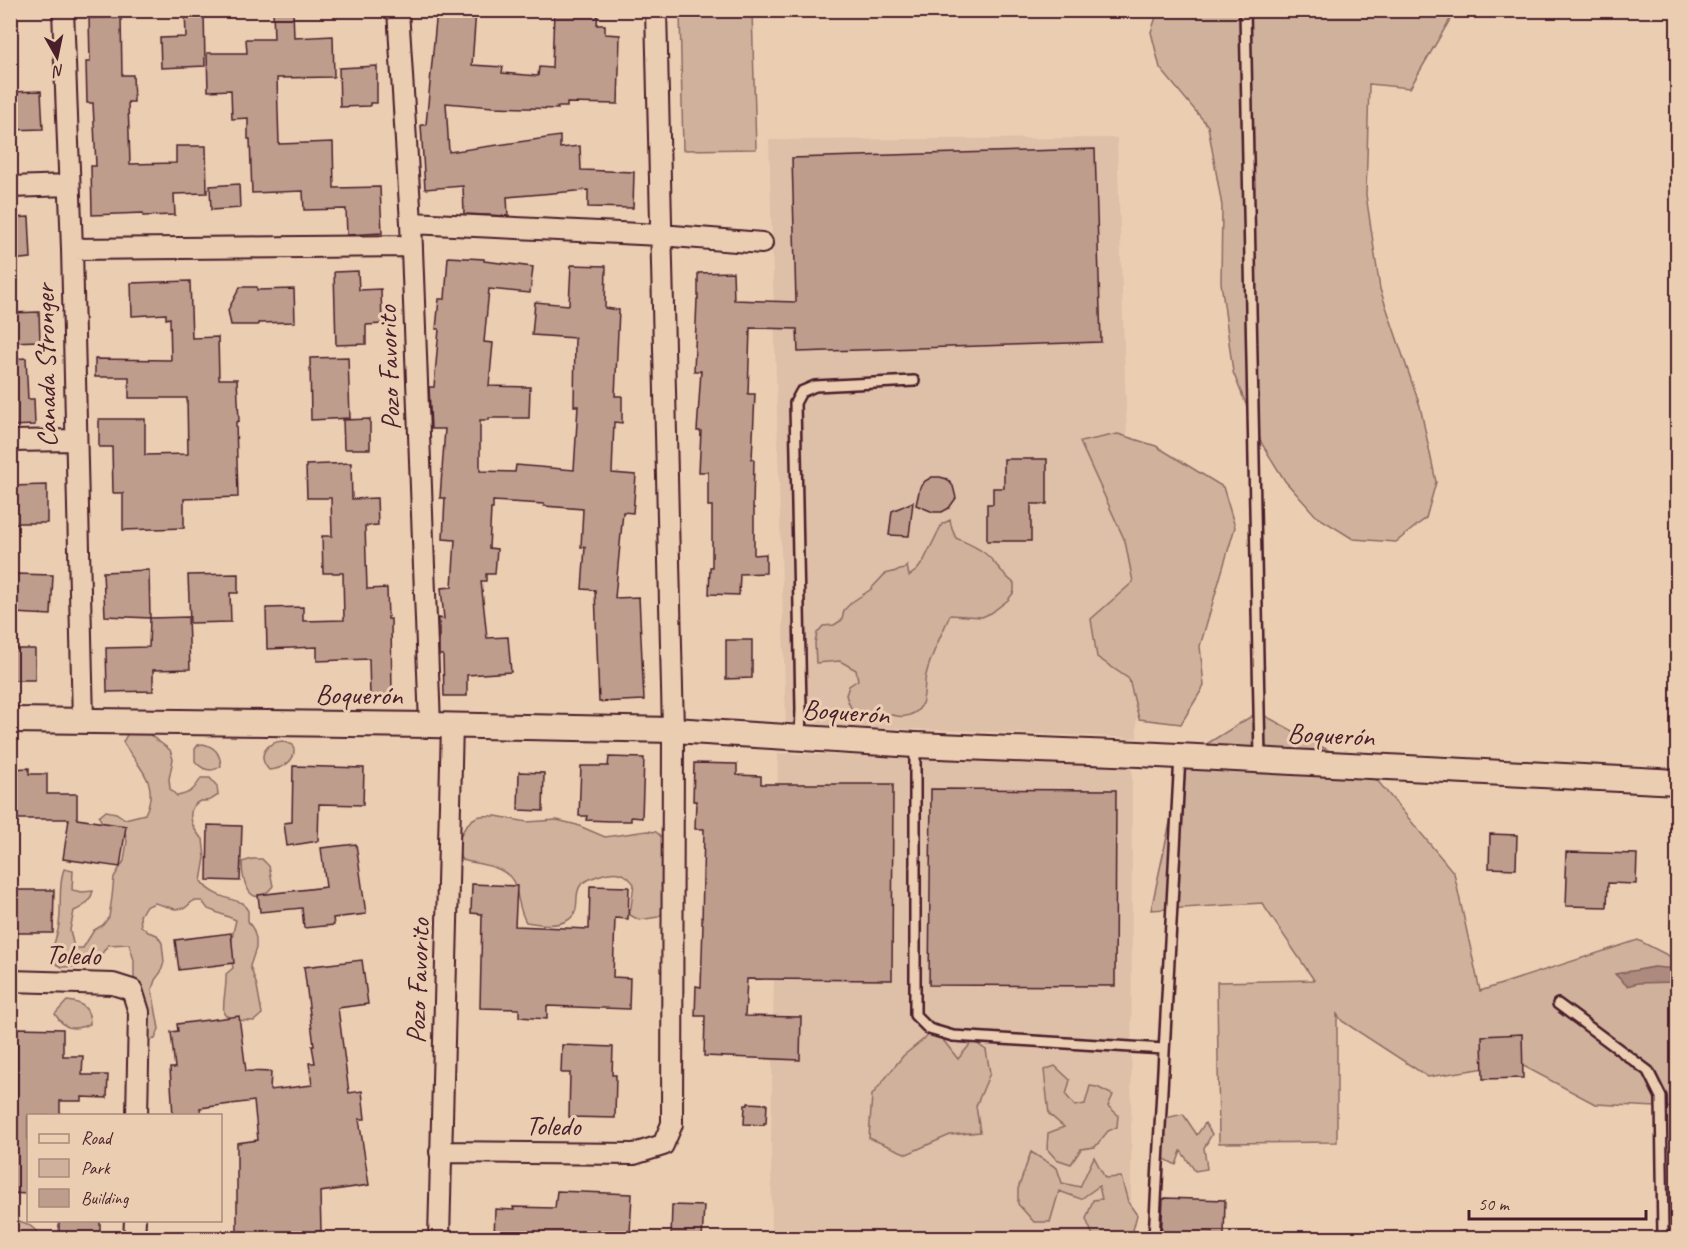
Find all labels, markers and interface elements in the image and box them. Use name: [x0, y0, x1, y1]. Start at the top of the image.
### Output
north arrow: [27, 27, 87, 87]
text: N: [50, 60, 66, 82]
street label: Canada Stronger: [27, 281, 64, 448]
street label: Pozo Favorito: [369, 303, 408, 431]
street label: Boquerón: [315, 676, 404, 713]
street label: Boquerón: [801, 691, 892, 732]
street label: Boquerón: [1287, 715, 1377, 754]
street label: Pozo Favorito: [398, 916, 437, 1044]
street label: Toledo: [45, 936, 103, 973]
street label: Toledo: [525, 1108, 583, 1144]
legend: [27, 1114, 222, 1222]
text: Road: [81, 1127, 114, 1149]
text: Park: [81, 1157, 111, 1179]
scale bar: [1469, 1183, 1646, 1221]
text: Building: [81, 1187, 130, 1209]
text: 50 m: [1478, 1193, 1511, 1215]

